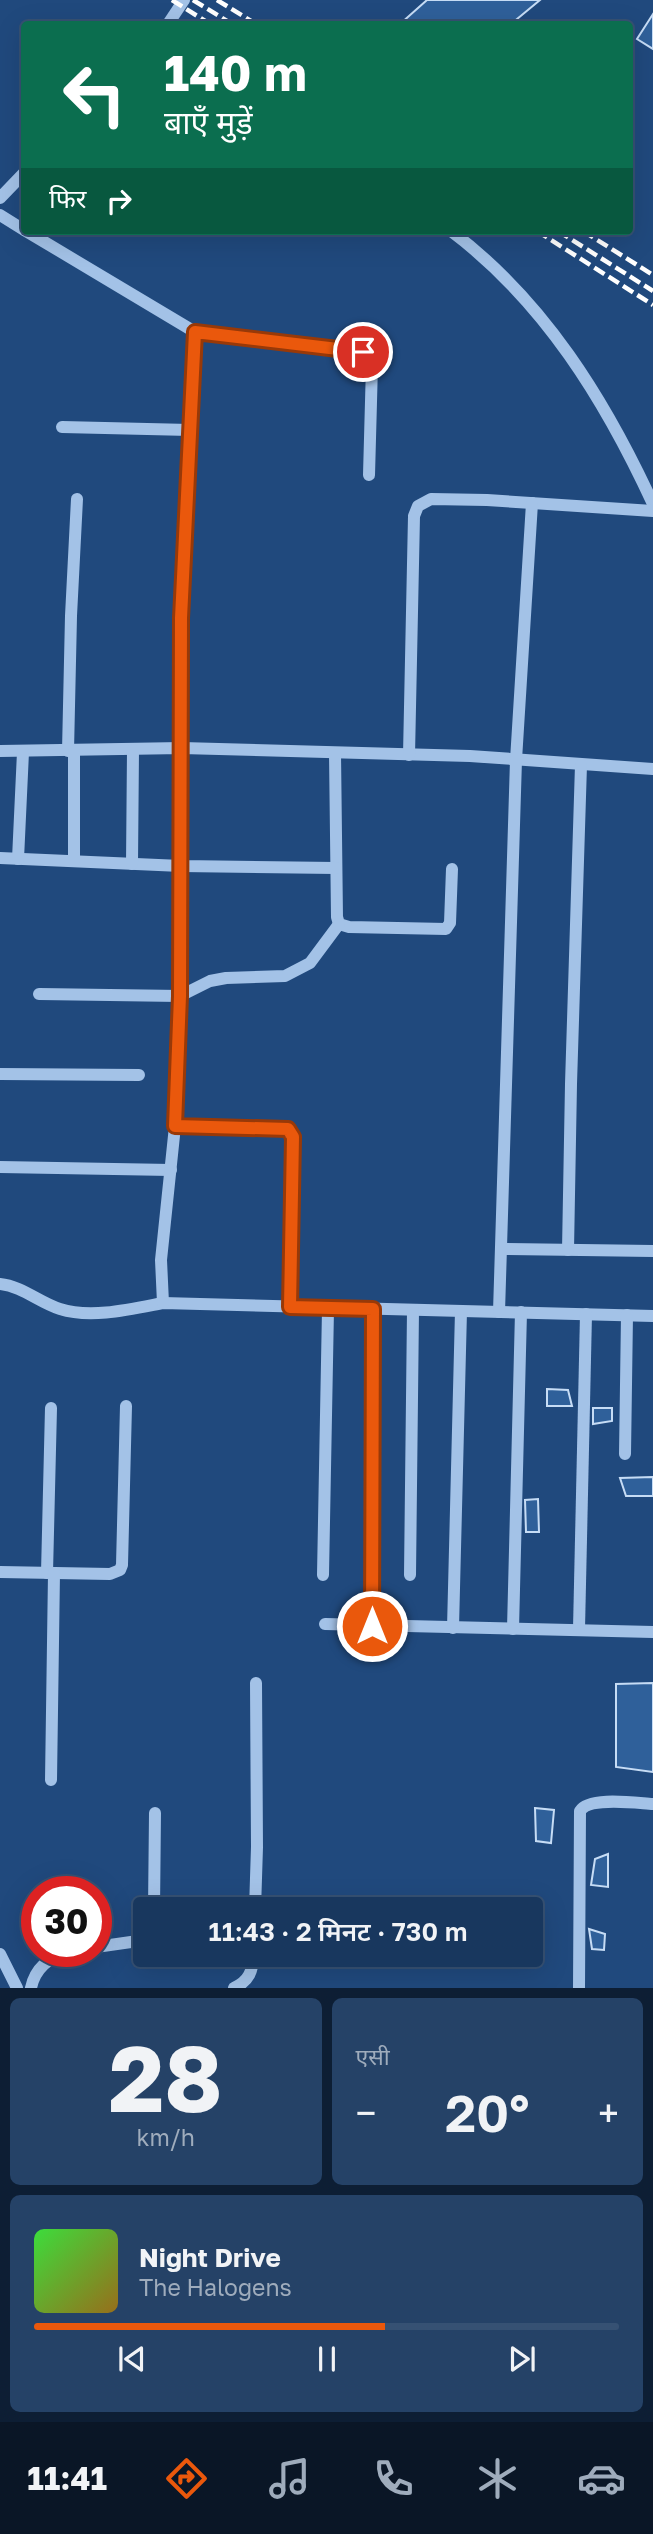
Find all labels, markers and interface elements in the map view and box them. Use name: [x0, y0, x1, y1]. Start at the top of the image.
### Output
text: 140 m: [164, 43, 307, 102]
icon: left: [49, 49, 140, 140]
text: बाएँ मुड़ें: [164, 103, 253, 141]
icon: right: [100, 182, 138, 220]
text: फिर: [49, 183, 86, 214]
pin: [333, 322, 393, 382]
icon: arrive: [344, 333, 382, 371]
position arrow: [335, 1589, 409, 1663]
speed limit sign: 30: [21, 1876, 112, 1967]
text: 11:43 · 2 मिनट · 730 m: [209, 1916, 467, 1947]
text: 28: [109, 2023, 223, 2132]
text: एसी: [356, 2042, 390, 2070]
text: 20°: [445, 2081, 530, 2143]
text: −: [356, 2090, 376, 2135]
text: +: [598, 2090, 619, 2135]
text: km/h: [136, 2123, 195, 2151]
text: Night Drive: [139, 2242, 281, 2273]
text: The Halogens: [139, 2273, 292, 2301]
icon: previous: [113, 2340, 151, 2378]
icon: pause: [308, 2340, 346, 2378]
icon: next: [503, 2340, 541, 2378]
icon: directions: [162, 2454, 211, 2503]
icon: music: [265, 2454, 314, 2503]
icon: phone: [369, 2454, 418, 2503]
icon: climate: [473, 2454, 522, 2503]
icon: car: [577, 2454, 626, 2503]
text: 11:41: [27, 2459, 107, 2497]

